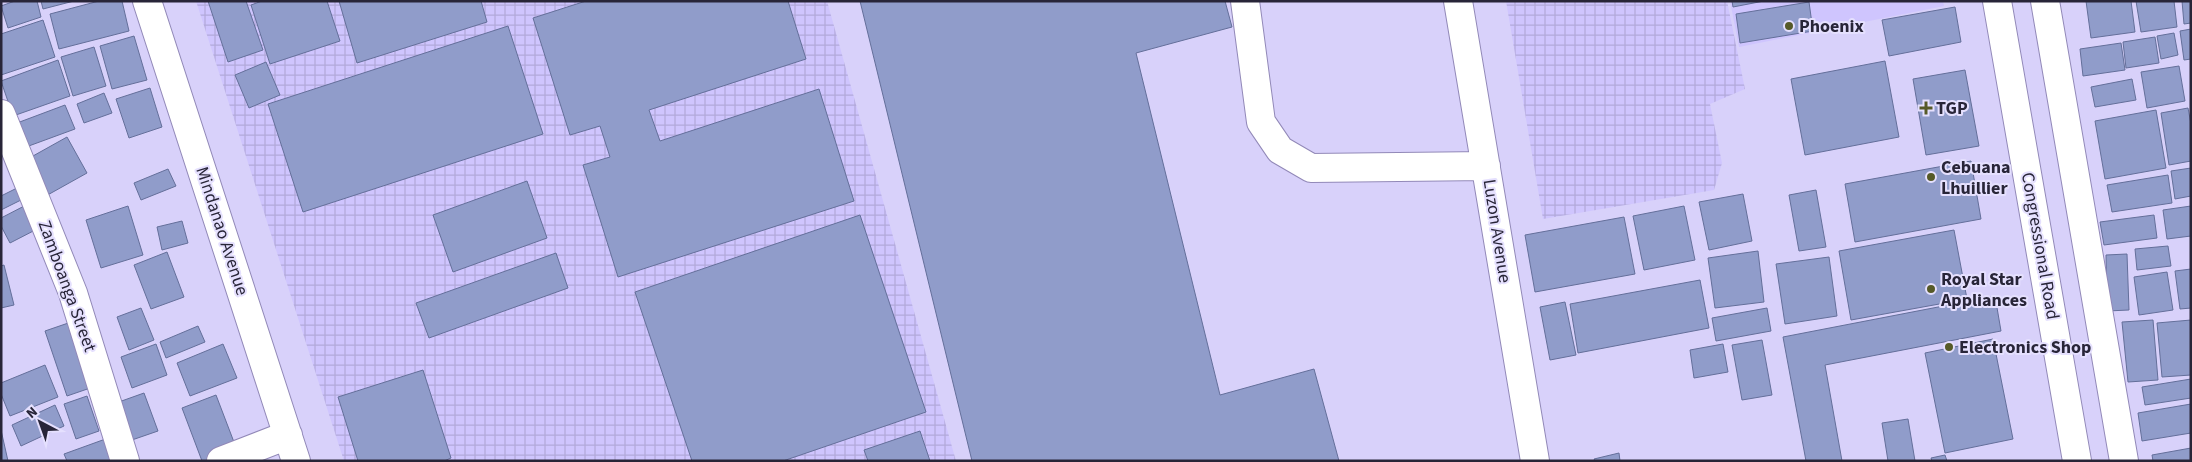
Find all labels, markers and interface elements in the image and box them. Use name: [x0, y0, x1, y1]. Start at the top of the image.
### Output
place label: Phoenix: [1799, 14, 1864, 39]
marker: Phoenix: [1783, 20, 1795, 32]
place label: TGP: [1936, 96, 1968, 121]
marker: TGP: [1920, 102, 1932, 114]
place label: Cebuana Lhuillier: [1941, 155, 2011, 201]
street label: Mindanao Avenue: [189, 163, 255, 299]
street label: Congressional Road: [2015, 170, 2065, 322]
marker: Cebuana Lhuillier: [1925, 171, 1937, 183]
street label: Luzon Avenue: [1476, 177, 1518, 285]
street label: Zamboanga Street: [32, 217, 102, 355]
place label: Royal Star Appliances: [1940, 267, 2027, 313]
marker: Royal Star Appliances: [1925, 283, 1937, 295]
place label: Electronics Shop: [1959, 335, 2091, 360]
marker: Electronics Shop: [1943, 341, 1955, 353]
north arrow: [15, 397, 65, 447]
text: N: [22, 402, 42, 424]

